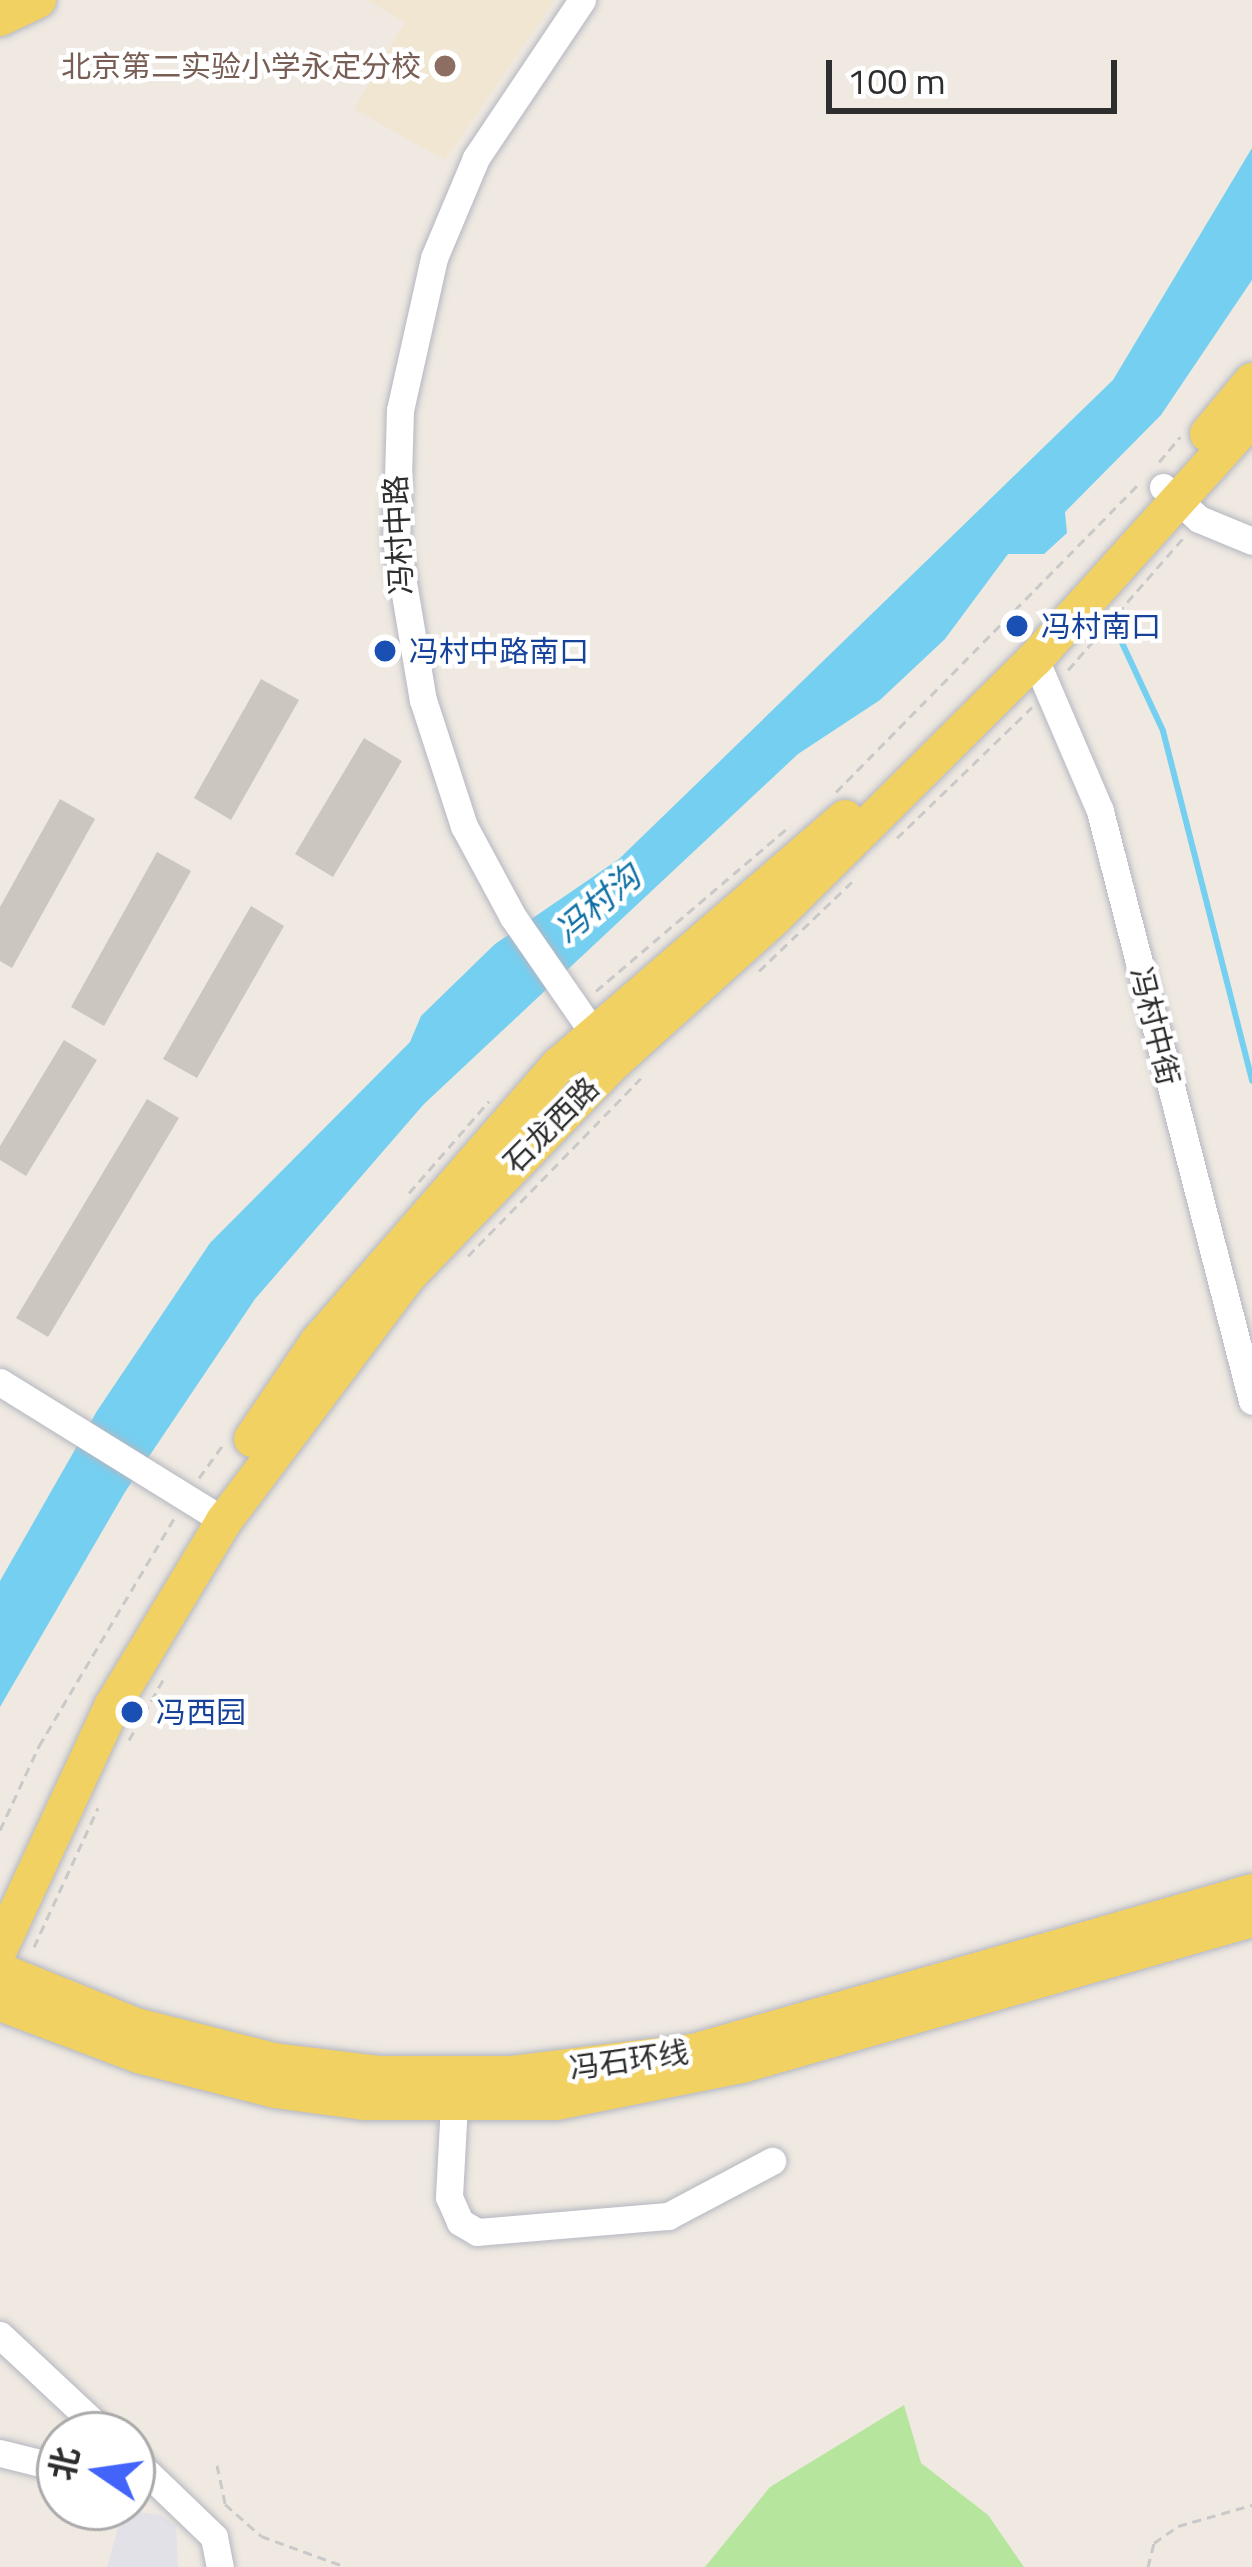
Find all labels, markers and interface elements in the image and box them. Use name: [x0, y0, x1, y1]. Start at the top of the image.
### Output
scale bar: [832, 36, 1123, 110]
place label: 北京第二实验小学永定分校: [61, 48, 421, 84]
marker: 北京第二实验小学永定分校: [432, 53, 458, 79]
text: 100 m: [847, 53, 946, 108]
street label: 冯村中路: [377, 474, 419, 596]
place label: 冯村南口: [1041, 608, 1161, 644]
marker: 冯村南口: [1004, 613, 1030, 639]
place label: 冯村中路南口: [409, 633, 589, 669]
marker: 冯村中路南口: [372, 638, 398, 664]
water label: 冯村沟: [547, 857, 649, 951]
street label: 冯村中街: [1123, 963, 1187, 1089]
street label: 石龙西路: [496, 1070, 606, 1180]
place label: 冯西园: [156, 1694, 246, 1730]
marker: 冯西园: [119, 1699, 145, 1725]
street label: 冯石环线: [567, 2034, 691, 2086]
north arrow: [36, 2411, 156, 2531]
text: 北: [36, 2442, 92, 2485]

